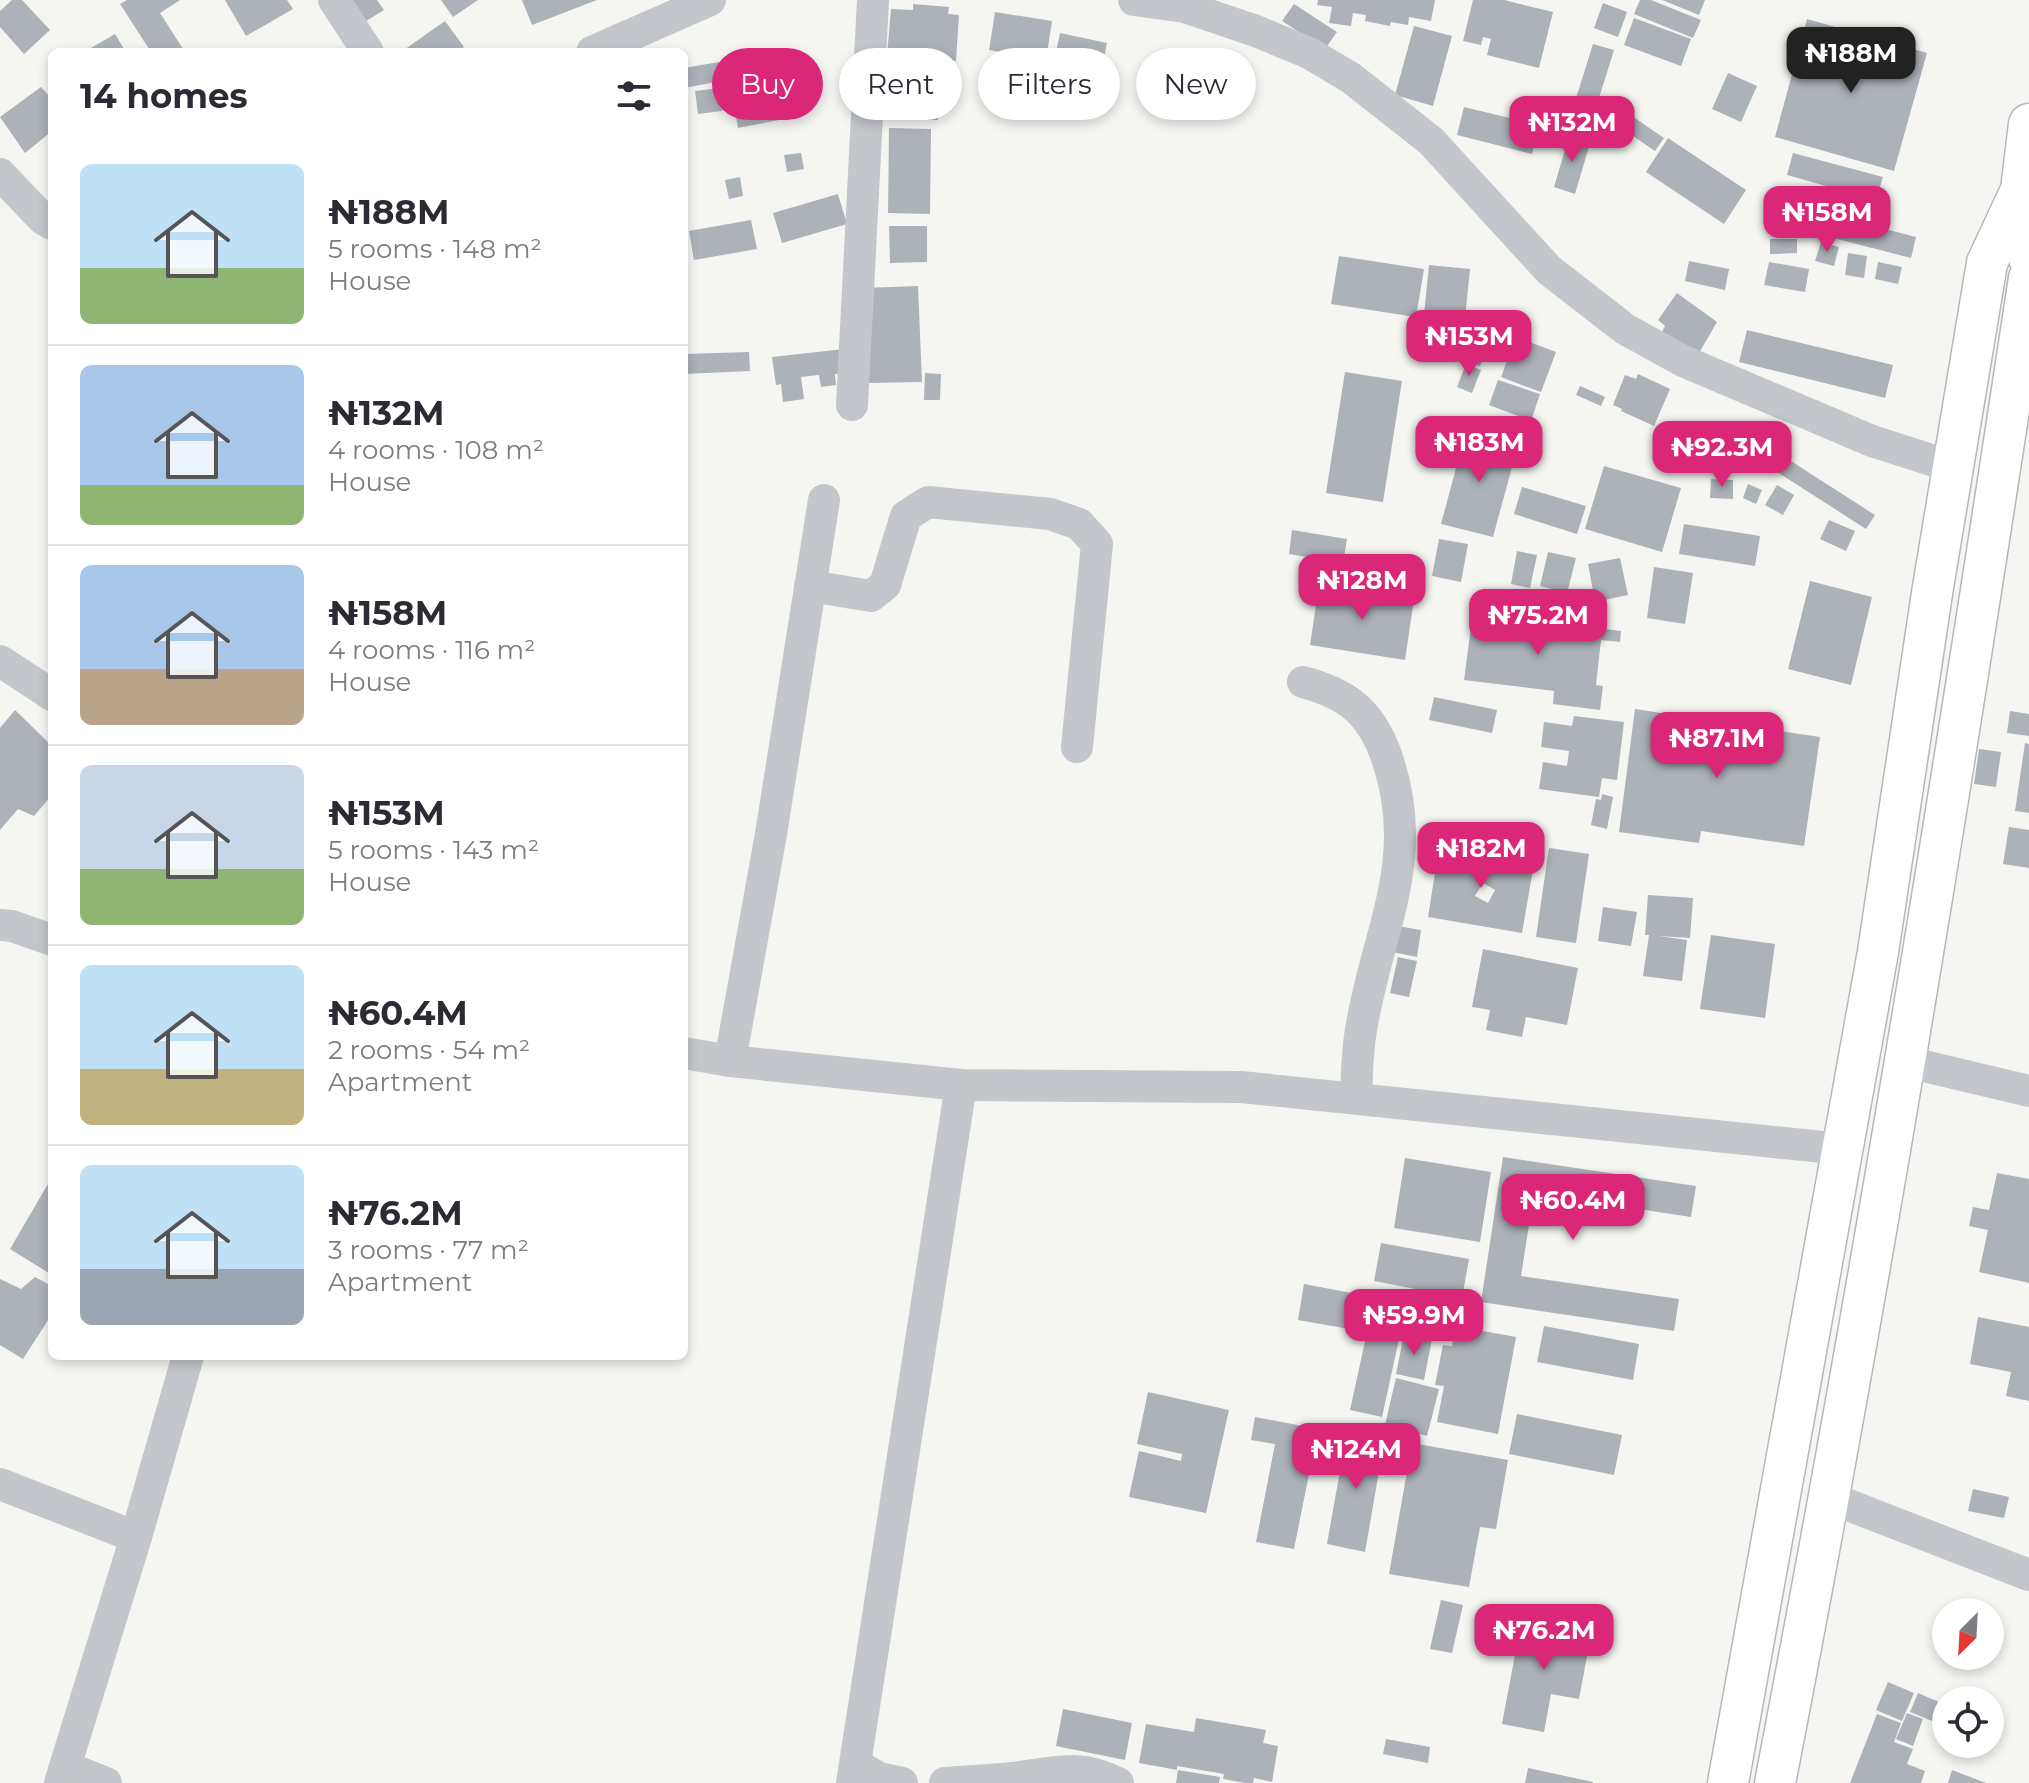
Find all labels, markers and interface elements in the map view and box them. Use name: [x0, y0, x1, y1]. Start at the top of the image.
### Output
pin: ₦188M: [1795, 27, 1907, 95]
text: ₦188M: [1805, 37, 1897, 69]
chip: Buy: [712, 48, 823, 120]
chip: Rent: [839, 48, 962, 120]
chip: Filters: [978, 48, 1120, 120]
chip: New: [1136, 48, 1256, 120]
icon: filters: [612, 74, 656, 118]
text: 14 homes: [80, 75, 248, 117]
pin: ₦132M: [1516, 96, 1628, 164]
text: ₦132M: [1527, 106, 1617, 138]
pin: ₦158M: [1771, 186, 1883, 254]
text: ₦188M: [328, 191, 449, 233]
icon: home: [144, 196, 240, 292]
text: ₦158M: [1781, 196, 1873, 228]
text: 5 rooms · 148 m²: [328, 233, 542, 265]
text: House: [328, 265, 411, 297]
pin: ₦153M: [1413, 310, 1525, 378]
text: ₦153M: [1424, 320, 1514, 352]
text: ₦132M: [328, 392, 445, 434]
icon: home: [144, 397, 240, 493]
pin: ₦183M: [1423, 416, 1535, 484]
pin: ₦92.3M: [1657, 421, 1787, 489]
text: ₦183M: [1433, 426, 1525, 458]
text: ₦92.3M: [1671, 431, 1773, 463]
text: 4 rooms · 108 m²: [328, 434, 544, 466]
text: House: [328, 466, 411, 498]
pin: ₦128M: [1306, 554, 1418, 622]
text: ₦128M: [1316, 564, 1408, 596]
pin: ₦75.2M: [1473, 589, 1603, 657]
text: ₦158M: [328, 592, 447, 634]
icon: home: [144, 597, 240, 693]
text: ₦75.2M: [1487, 599, 1589, 631]
text: 4 rooms · 116 m²: [328, 634, 535, 666]
text: House: [328, 666, 411, 698]
pin: ₦87.1M: [1652, 712, 1782, 780]
text: ₦87.1M: [1669, 722, 1765, 754]
text: ₦153M: [328, 792, 445, 834]
icon: home: [144, 797, 240, 893]
pin: ₦182M: [1425, 822, 1537, 890]
text: ₦182M: [1435, 832, 1527, 864]
text: 5 rooms · 143 m²: [328, 834, 539, 866]
text: House: [328, 866, 411, 898]
text: ₦60.4M: [328, 992, 468, 1034]
icon: home: [144, 997, 240, 1093]
text: 2 rooms · 54 m²: [328, 1034, 530, 1066]
text: Apartment: [328, 1066, 472, 1098]
pin: ₦60.4M: [1508, 1174, 1638, 1242]
text: ₦60.4M: [1520, 1184, 1626, 1216]
text: ₦76.2M: [328, 1192, 463, 1234]
icon: home: [144, 1197, 240, 1293]
text: 3 rooms · 77 m²: [328, 1234, 529, 1266]
text: Apartment: [328, 1266, 472, 1298]
pin: ₦59.9M: [1349, 1289, 1479, 1357]
text: ₦59.9M: [1362, 1299, 1466, 1331]
pin: ₦124M: [1300, 1423, 1412, 1491]
text: ₦124M: [1310, 1433, 1402, 1465]
north arrow: [1932, 1598, 2004, 1670]
map controls: [1932, 1598, 2004, 1758]
pin: ₦76.2M: [1479, 1604, 1609, 1672]
text: ₦76.2M: [1493, 1614, 1595, 1646]
button: locate: [1932, 1686, 2004, 1758]

